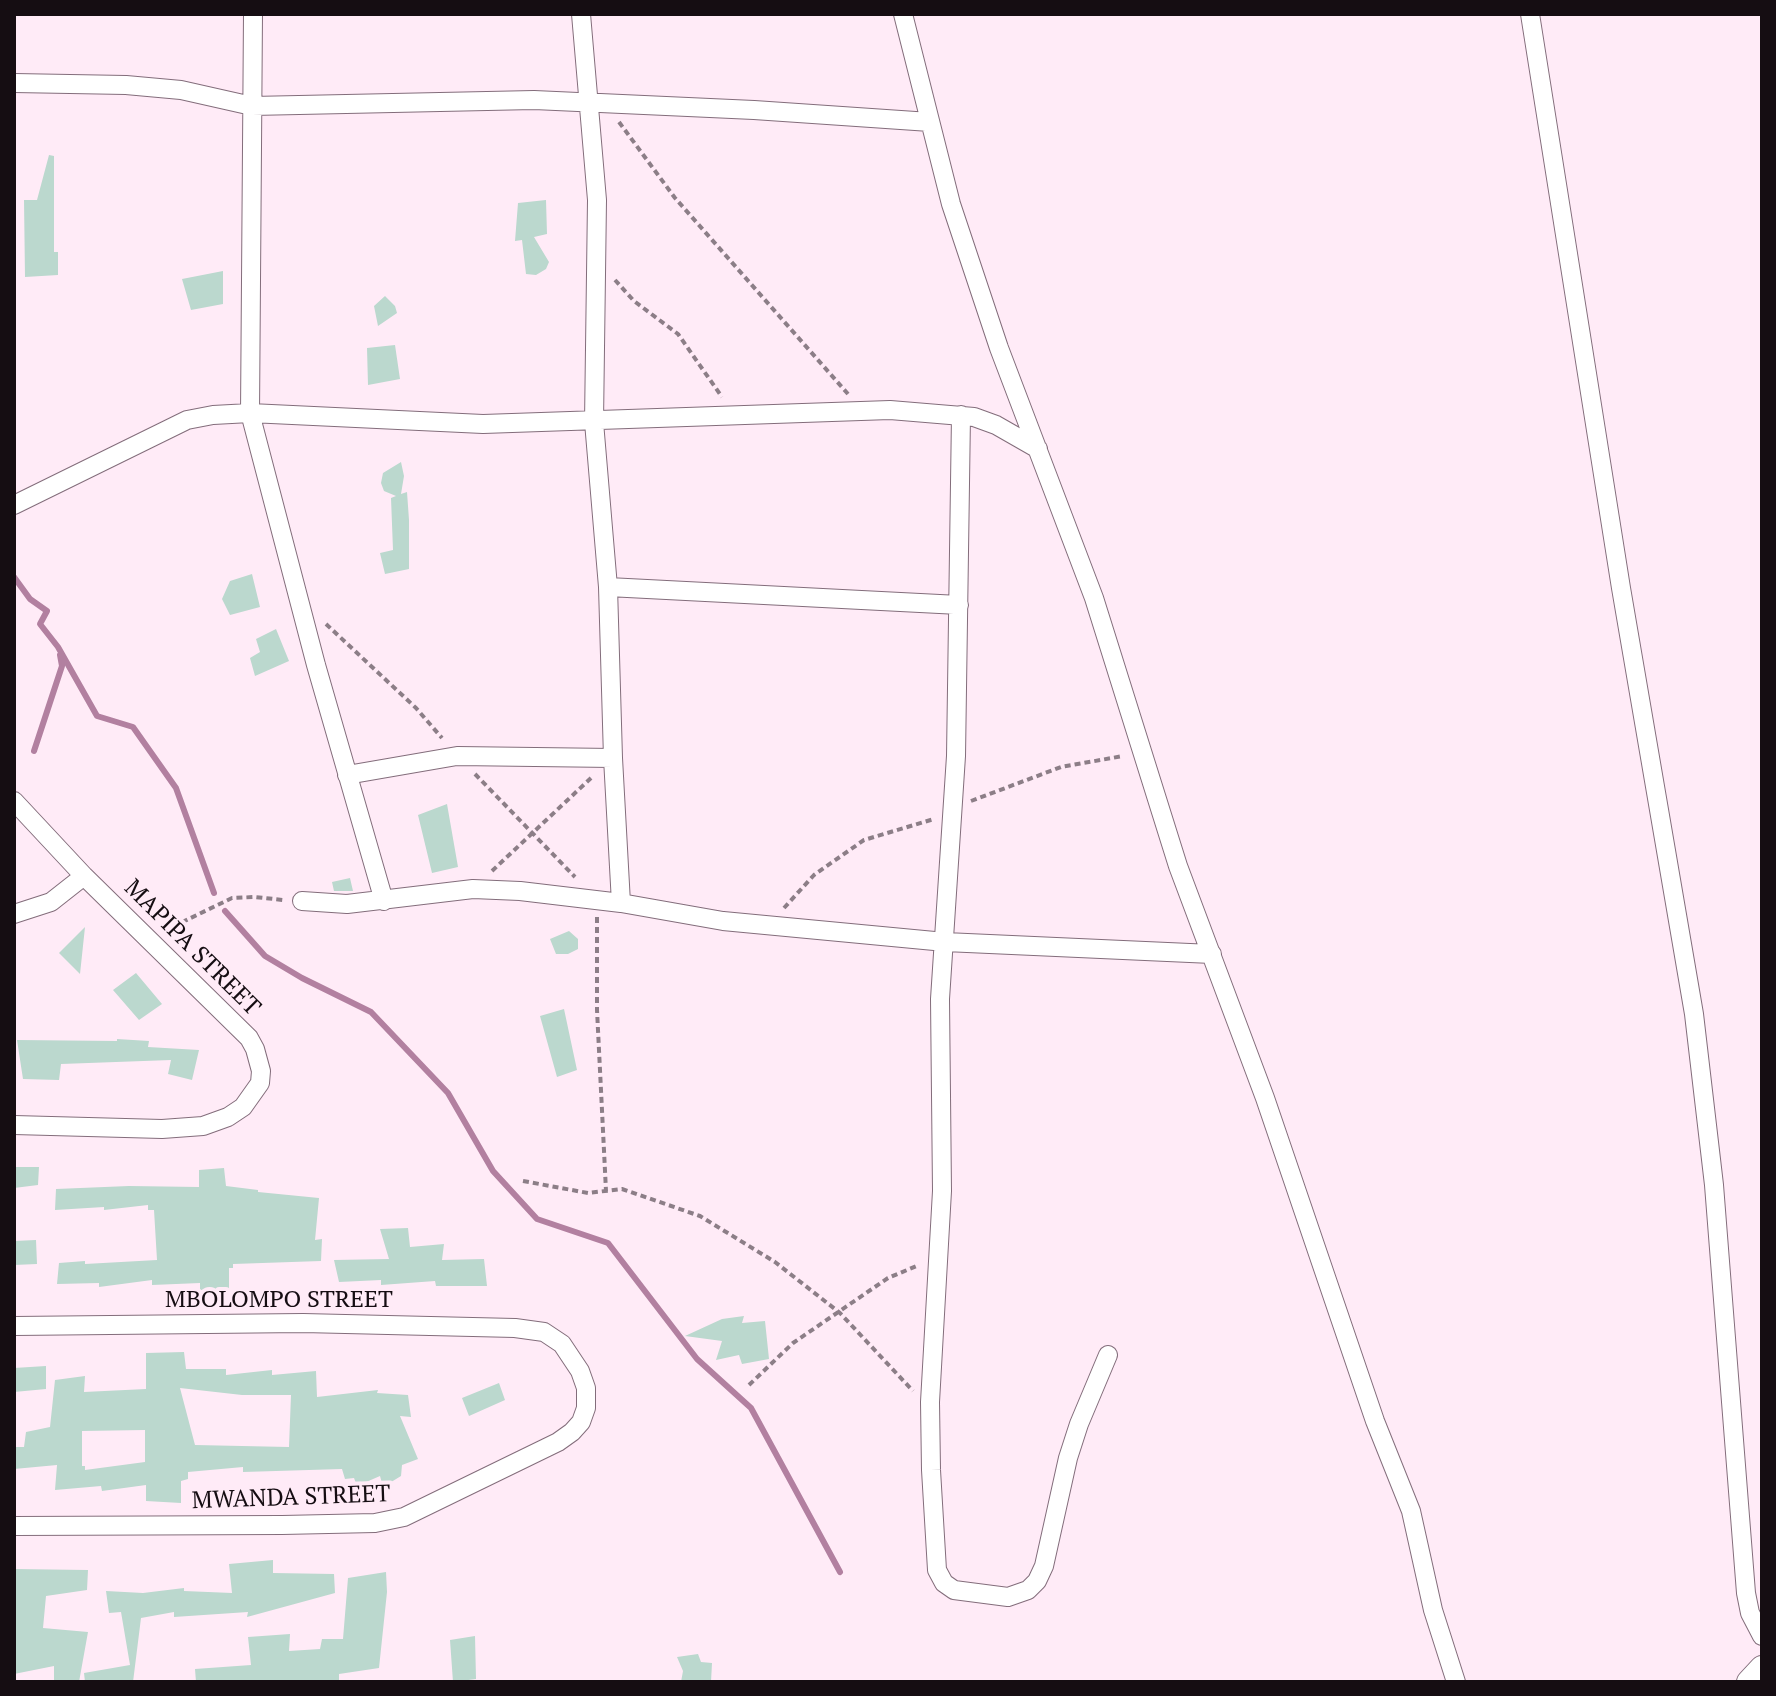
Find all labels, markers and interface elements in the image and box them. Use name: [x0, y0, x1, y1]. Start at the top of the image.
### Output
street label: MAPIPA STREET: [118, 874, 266, 1022]
street label: MBOLOMPO STREET: [165, 1286, 393, 1314]
street label: MWANDA STREET: [191, 1480, 391, 1516]

